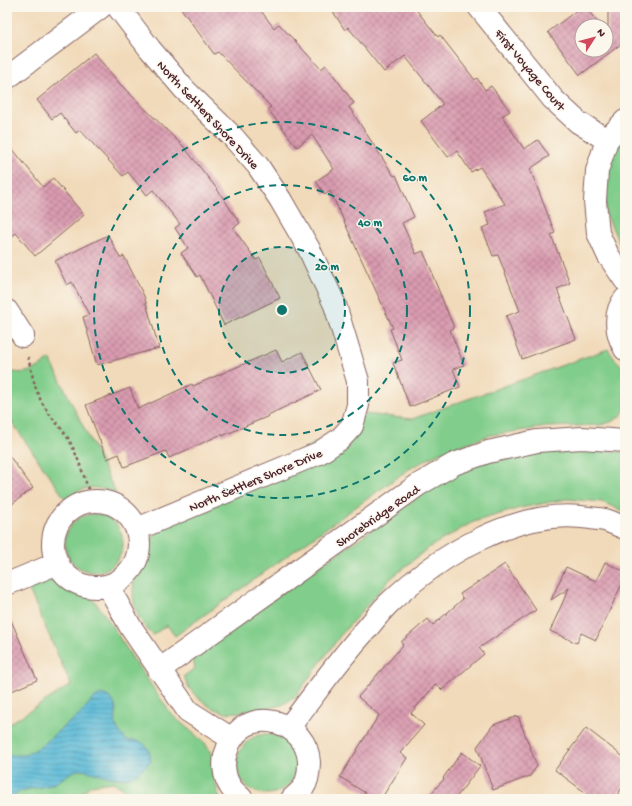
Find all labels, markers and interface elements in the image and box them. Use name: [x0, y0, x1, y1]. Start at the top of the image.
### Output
north arrow: [574, 18, 614, 58]
street label: First Voyage Court: [490, 26, 569, 116]
text: N: [594, 27, 607, 40]
street label: North Settlers Shore Drive: [153, 58, 262, 173]
text: 60 m: [403, 172, 428, 186]
text: 40 m: [357, 217, 382, 231]
text: 20 m: [315, 261, 340, 275]
centre of rings: [275, 303, 289, 317]
street label: North Settlers Shore Drive: [187, 446, 325, 516]
street label: Shorebridge Road: [334, 482, 424, 551]

